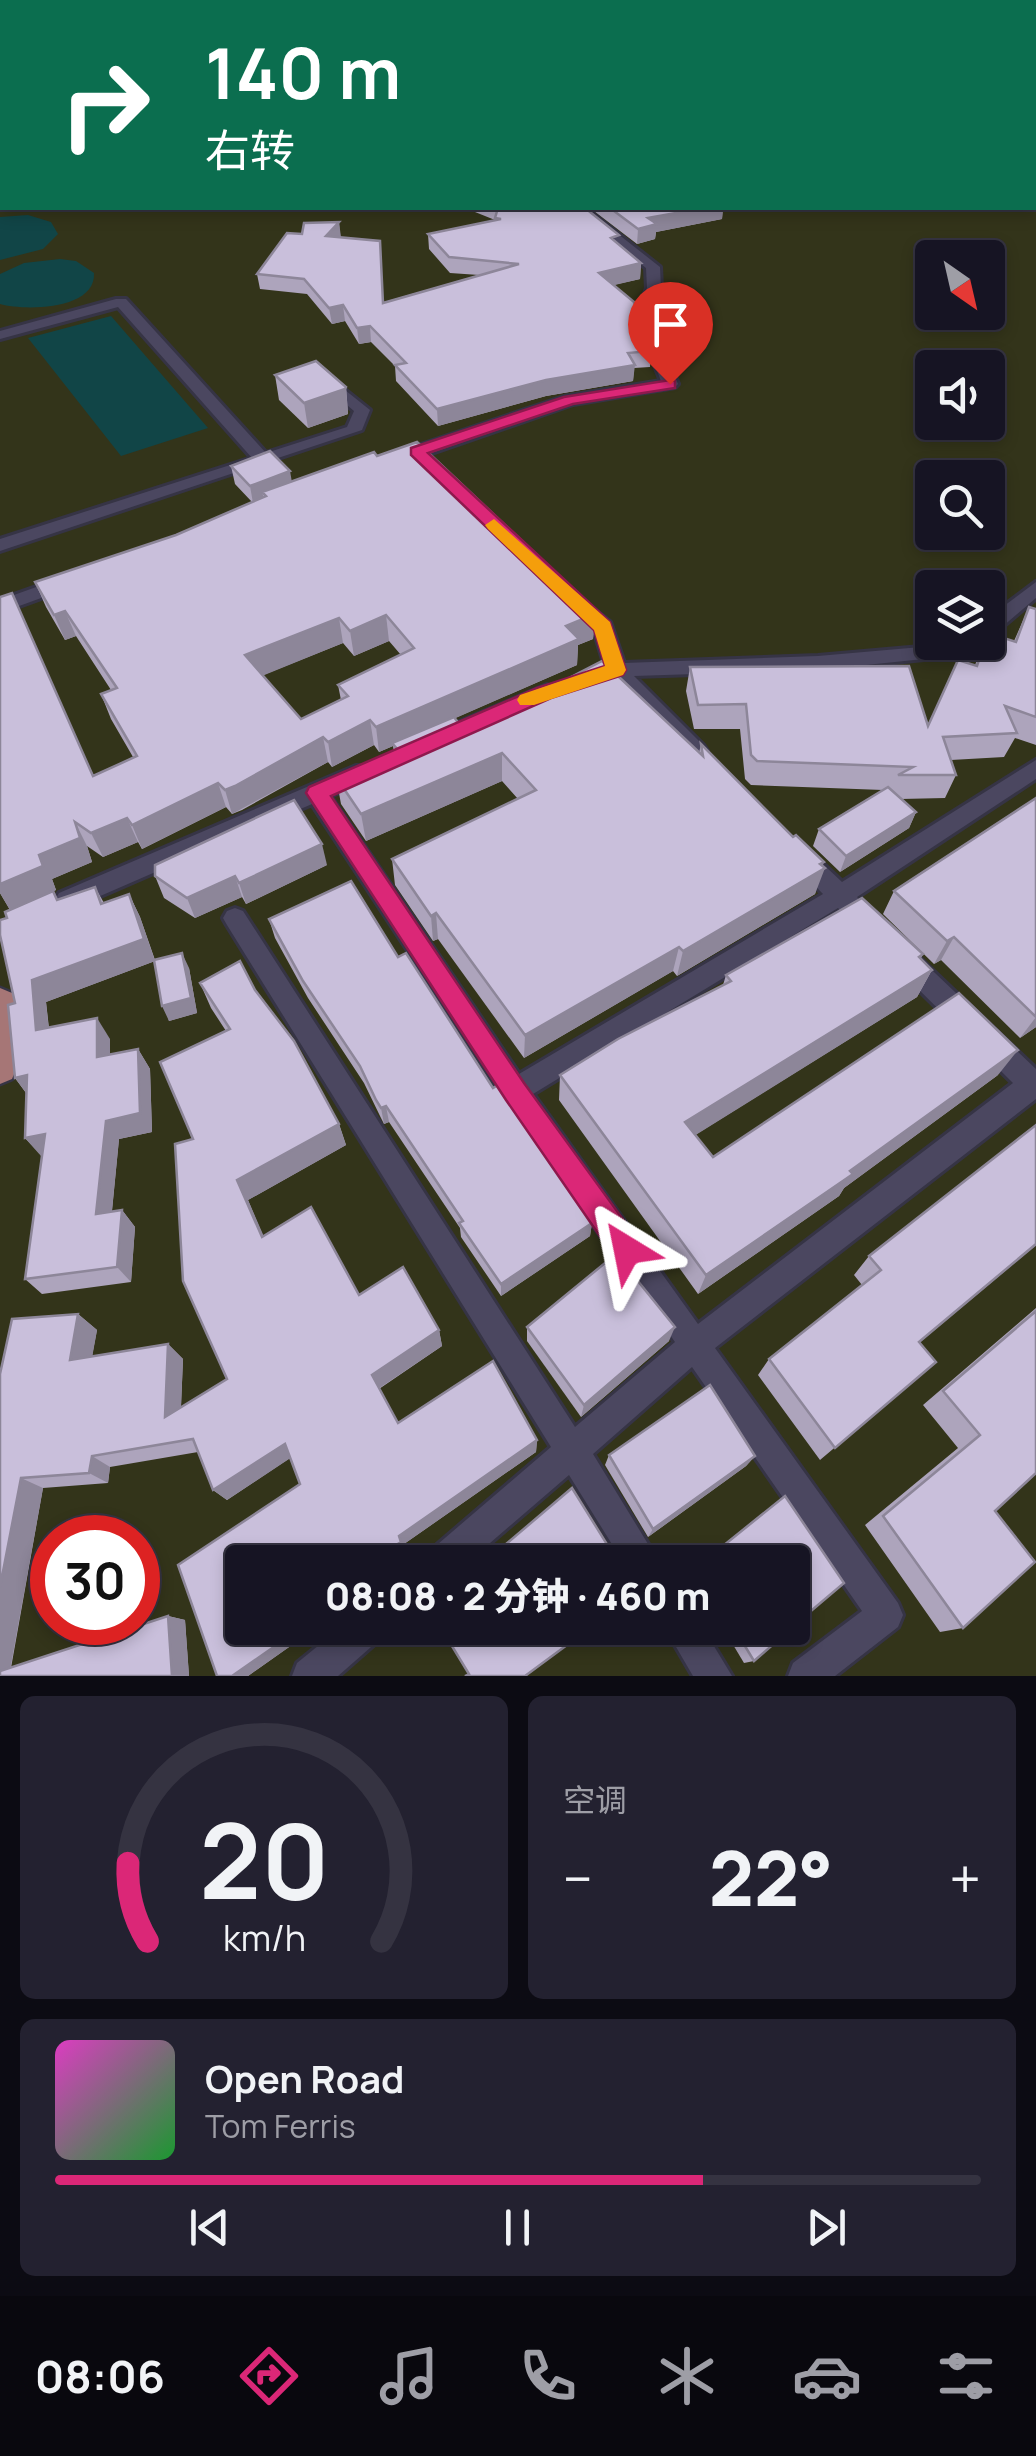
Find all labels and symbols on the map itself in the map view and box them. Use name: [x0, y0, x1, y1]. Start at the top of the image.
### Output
north arrow: [915, 240, 1005, 330]
pin: [628, 282, 713, 385]
position arrow: [575, 1198, 679, 1302]
speed limit sign: 30: [30, 1515, 160, 1645]

